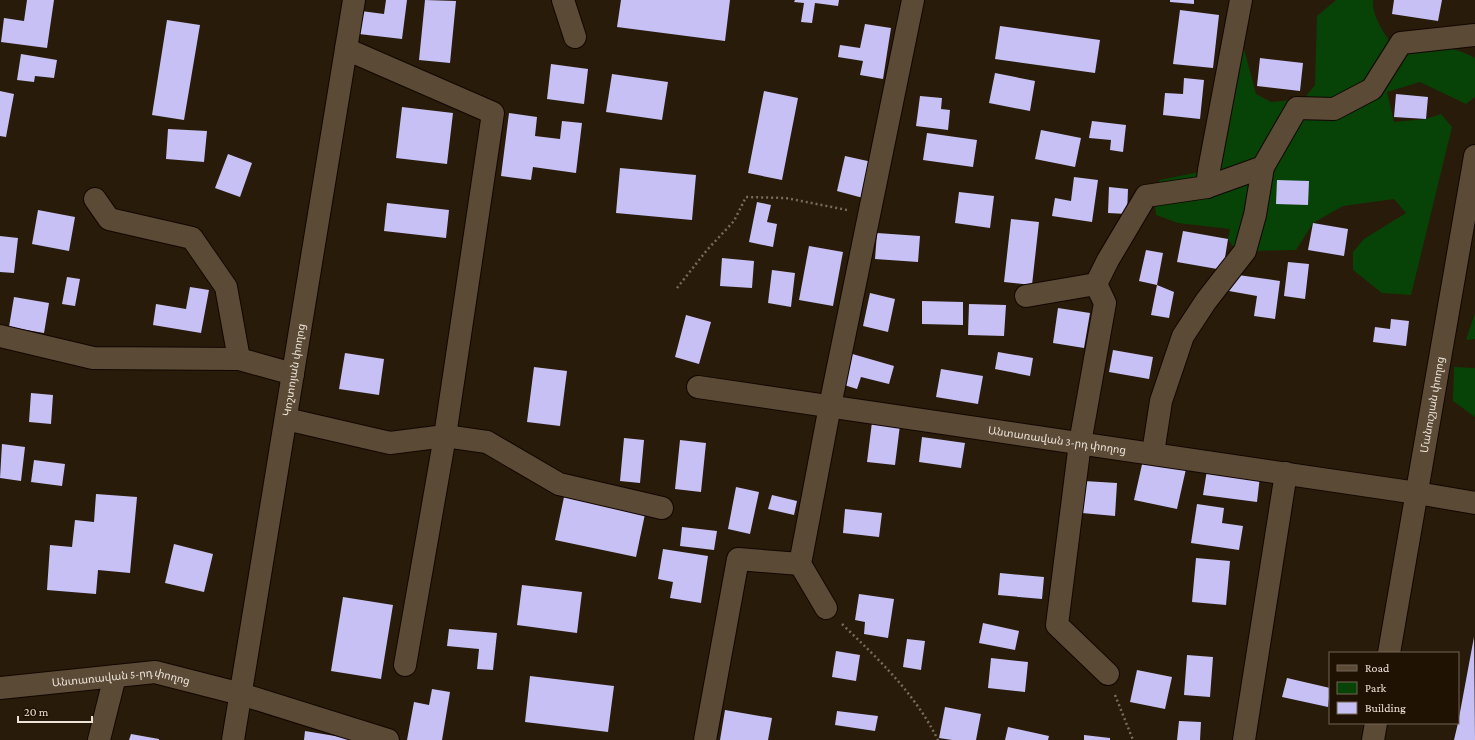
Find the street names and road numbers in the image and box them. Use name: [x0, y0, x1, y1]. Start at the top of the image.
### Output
street label: Կոշտոյան փողոց: [280, 323, 308, 417]
street label: Մանուշյան փողոց: [1418, 356, 1447, 454]
street label: Անտառավան 3-րդ փողոց: [987, 424, 1127, 457]
street label: Անտառավան 5-րդ փողոց: [51, 666, 191, 689]

